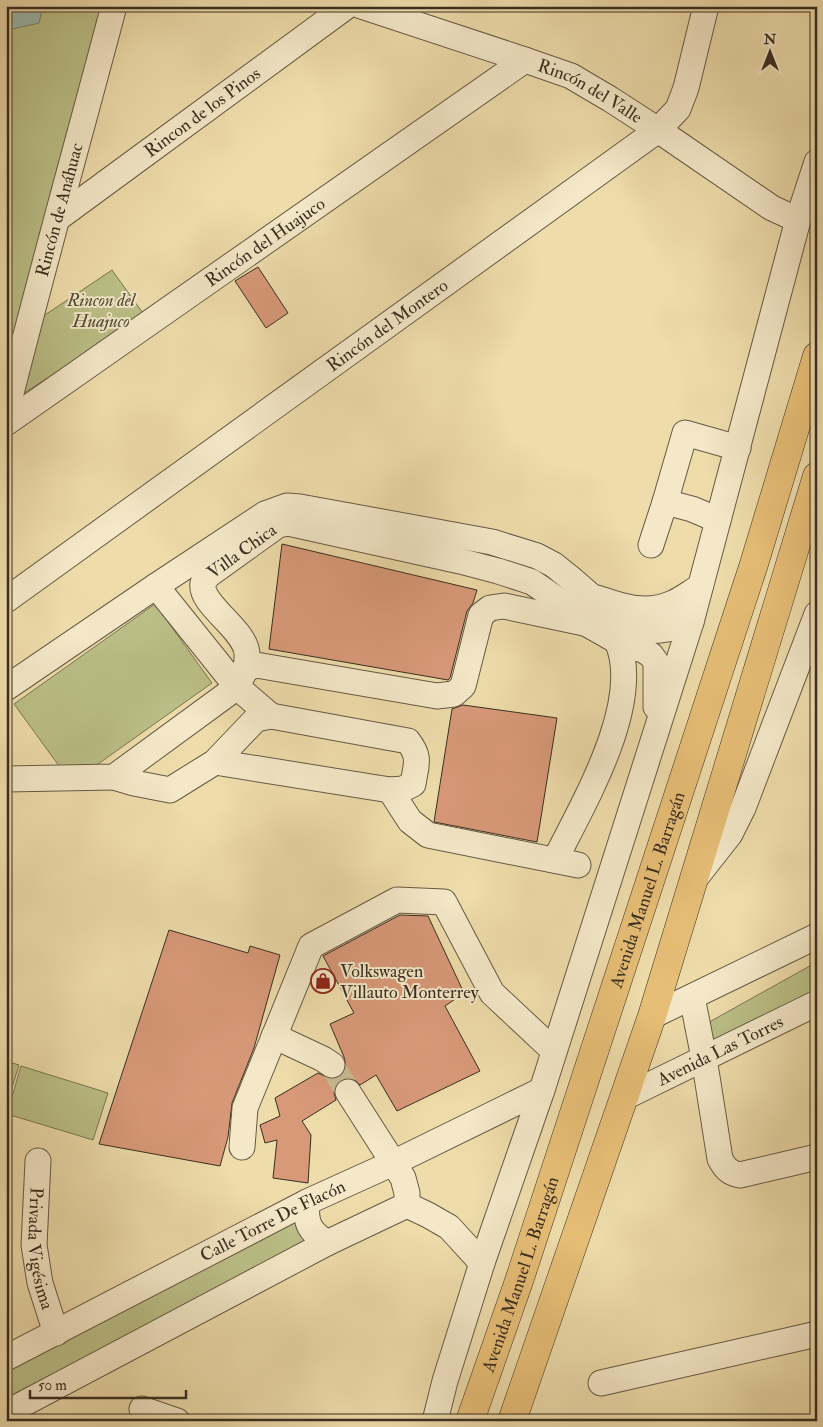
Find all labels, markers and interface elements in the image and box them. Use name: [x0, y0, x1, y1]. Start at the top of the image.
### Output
north arrow: [746, 28, 796, 78]
text: N: [763, 31, 777, 48]
street label: Rincón del Valle: [535, 54, 647, 129]
street label: Rincon de los Pinos: [140, 62, 265, 162]
street label: Rincón de Anáhuac: [30, 141, 88, 279]
street label: Rincón del Huajuco: [200, 192, 330, 292]
street label: Rincón del Montero: [322, 273, 453, 377]
park label: Rincon del Huajuco: [66, 289, 137, 333]
street label: Villa Chica: [203, 518, 281, 584]
street label: Avenida Manuel L. Barragán: [604, 789, 690, 992]
place label: Volkswagen Villauto Monterrey: [340, 960, 480, 1004]
shop icon: Volkswagen Villauto Monterrey: [310, 968, 336, 994]
street label: Avenida Las Torres: [653, 1010, 787, 1091]
street label: Avenida Manuel L. Barragán: [476, 1174, 564, 1376]
street label: Calle Torre De Flacón: [196, 1175, 349, 1267]
street label: Privada Vigésima: [23, 1187, 59, 1313]
scale bar: [30, 1367, 186, 1399]
text: 50 m: [38, 1376, 67, 1395]

